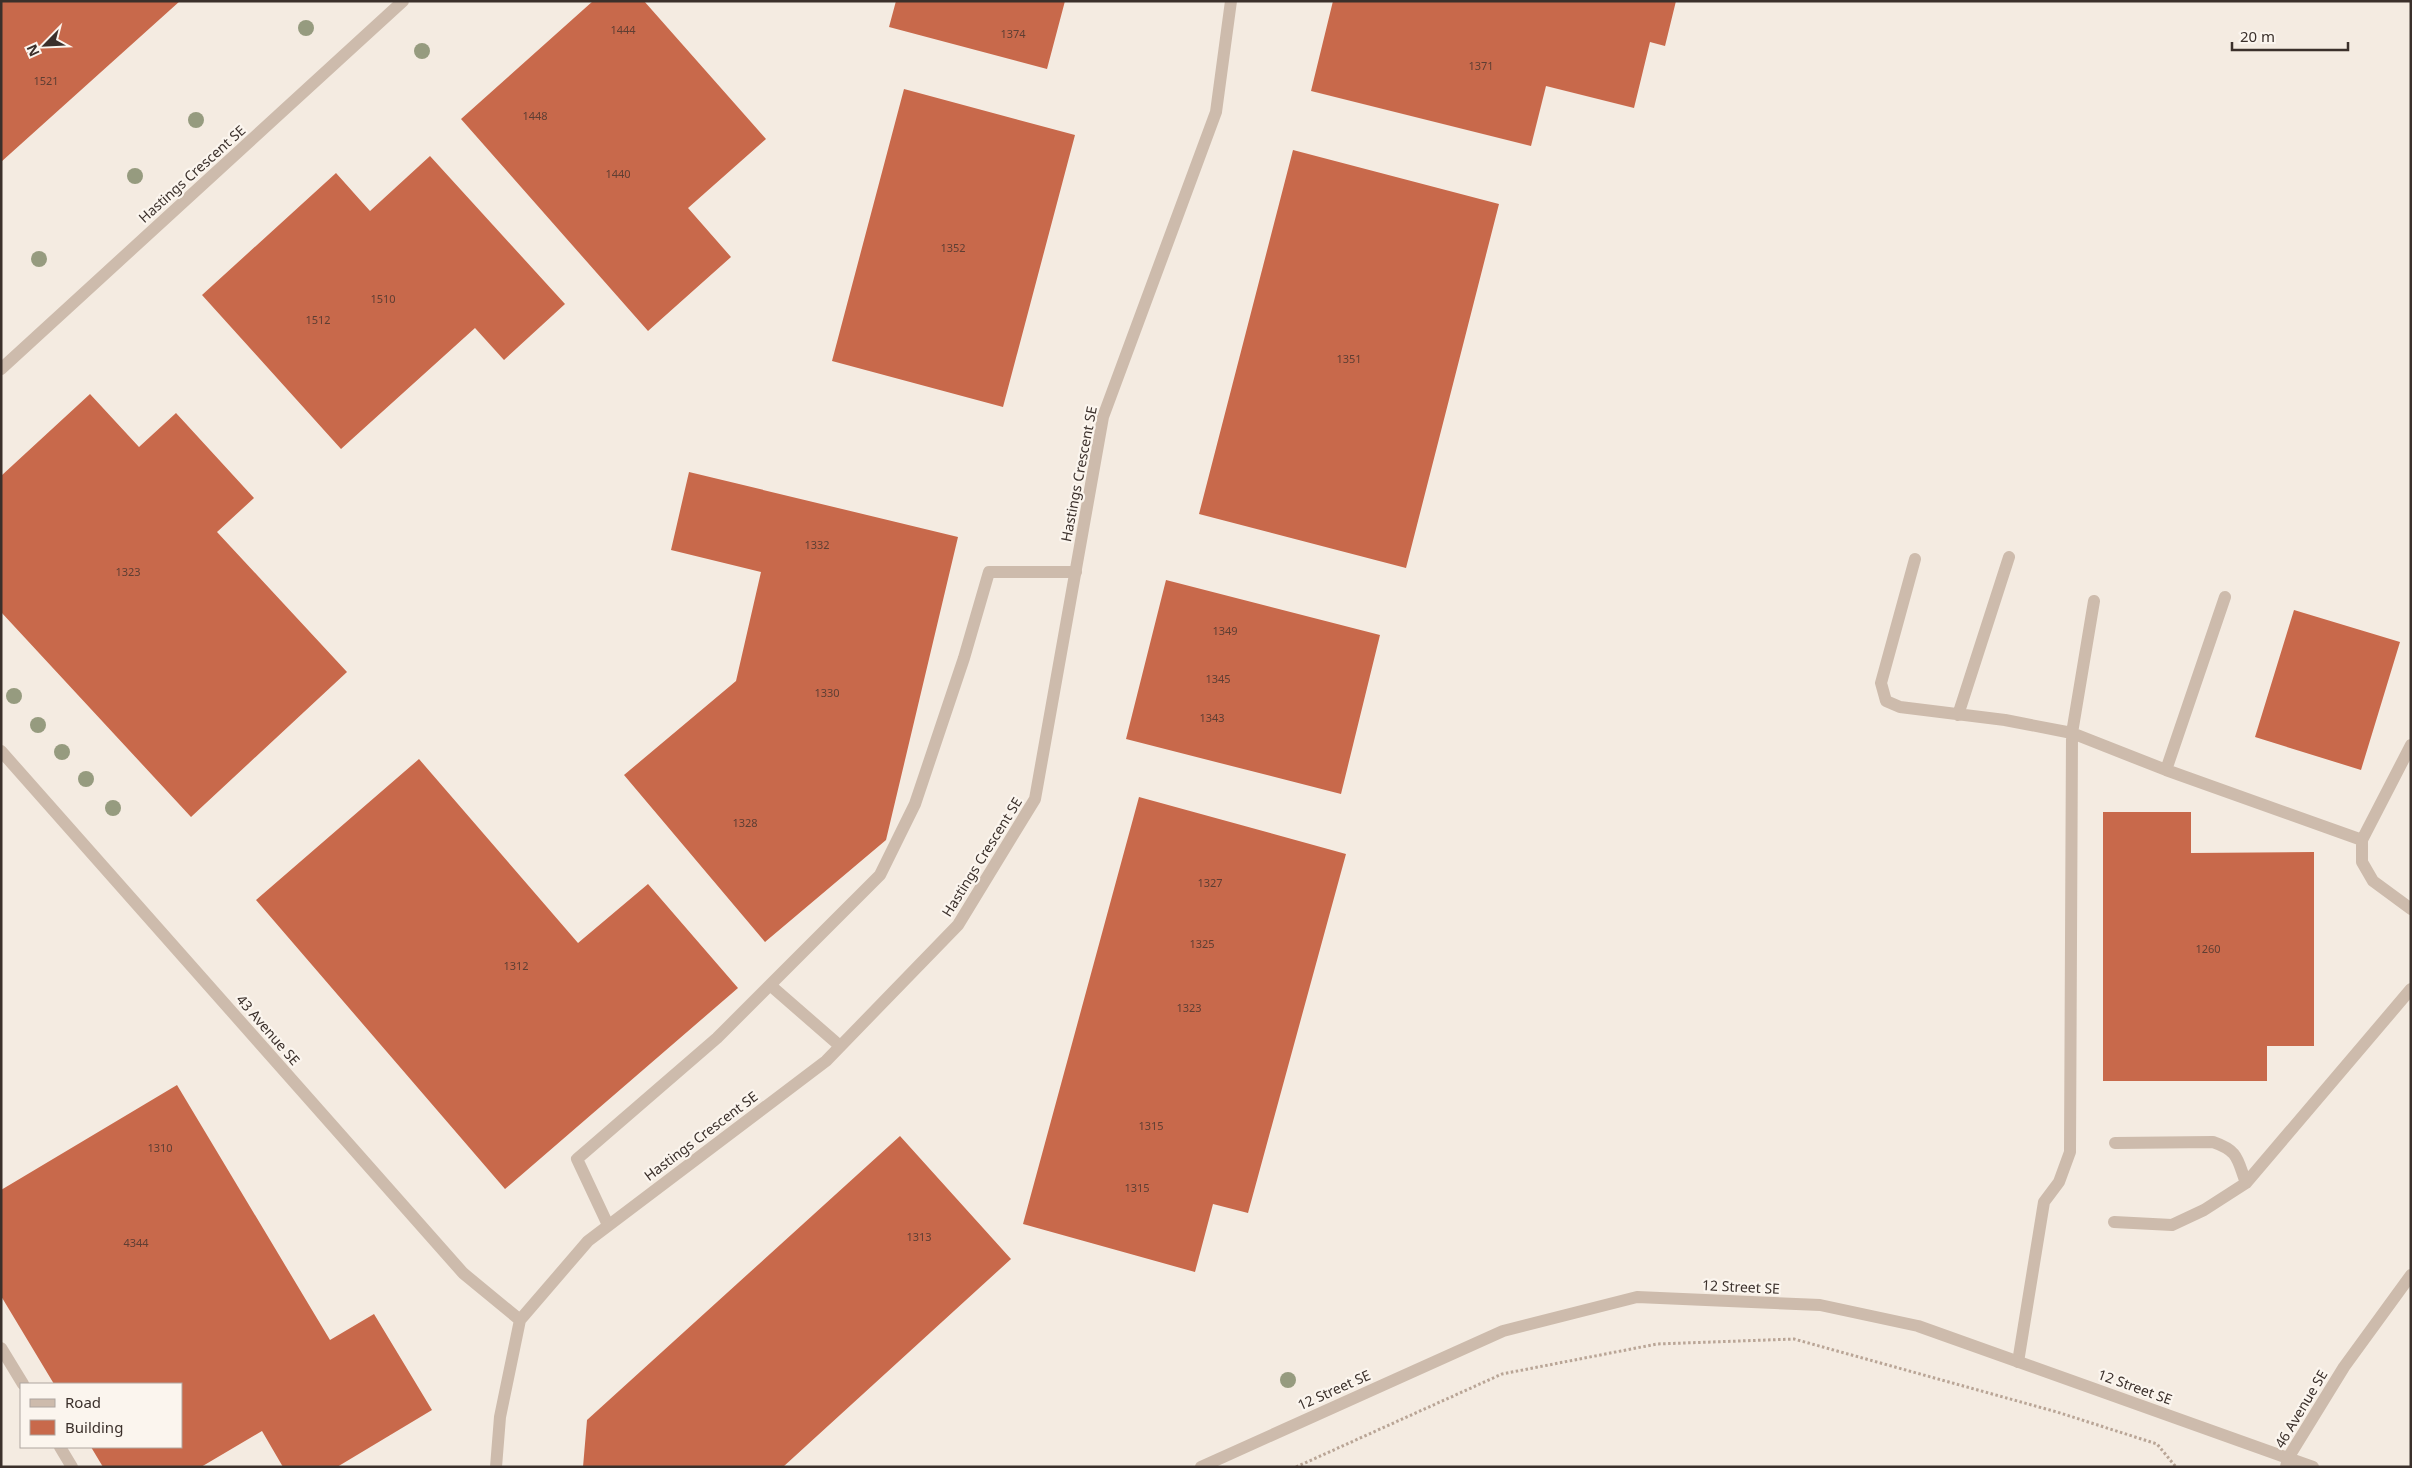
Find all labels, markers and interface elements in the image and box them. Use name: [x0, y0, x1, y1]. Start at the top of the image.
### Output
north arrow: [20, 20, 70, 70]
scale bar: [2232, 20, 2348, 52]
house number: 1444: [610, 22, 636, 37]
house number: 1374: [1000, 26, 1026, 41]
text: 20 m: [2240, 26, 2275, 46]
text: N: [22, 41, 44, 60]
house number: 1371: [1468, 58, 1494, 73]
house number: 1521: [33, 73, 59, 88]
house number: 1448: [522, 108, 548, 123]
street label: Hastings Crescent SE: [134, 121, 249, 227]
house number: 1440: [605, 166, 631, 181]
house number: 1352: [940, 240, 966, 255]
house number: 1510: [370, 291, 396, 306]
house number: 1512: [305, 312, 331, 327]
house number: 1351: [1336, 351, 1362, 366]
street label: Hastings Crescent SE: [1056, 405, 1101, 543]
house number: 1332: [804, 537, 830, 552]
house number: 1323: [115, 564, 141, 579]
house number: 1349: [1212, 623, 1238, 638]
house number: 1345: [1205, 671, 1231, 686]
house number: 1330: [814, 685, 840, 700]
house number: 1343: [1199, 710, 1225, 725]
street label: Hastings Crescent SE: [937, 793, 1026, 920]
house number: 1328: [732, 815, 758, 830]
house number: 1327: [1197, 875, 1223, 890]
house number: 1325: [1189, 936, 1215, 951]
house number: 1260: [2195, 941, 2221, 956]
house number: 1312: [503, 958, 529, 973]
street label: 43 Avenue SE: [232, 990, 304, 1069]
house number: 1323: [1176, 1000, 1202, 1015]
street label: Hastings Crescent SE: [640, 1087, 761, 1185]
house number: 1315: [1138, 1118, 1164, 1133]
house number: 1310: [147, 1140, 173, 1155]
house number: 1315: [1124, 1180, 1150, 1195]
house number: 1313: [906, 1229, 932, 1244]
house number: 4344: [123, 1235, 149, 1250]
street label: 12 Street SE: [1702, 1275, 1780, 1298]
street label: 12 Street SE: [2095, 1364, 2175, 1409]
street label: 12 Street SE: [1294, 1365, 1373, 1414]
street label: 46 Avenue SE: [2270, 1366, 2331, 1451]
legend: [20, 1383, 182, 1448]
text: Road: [65, 1392, 101, 1412]
text: Building: [65, 1417, 123, 1437]

